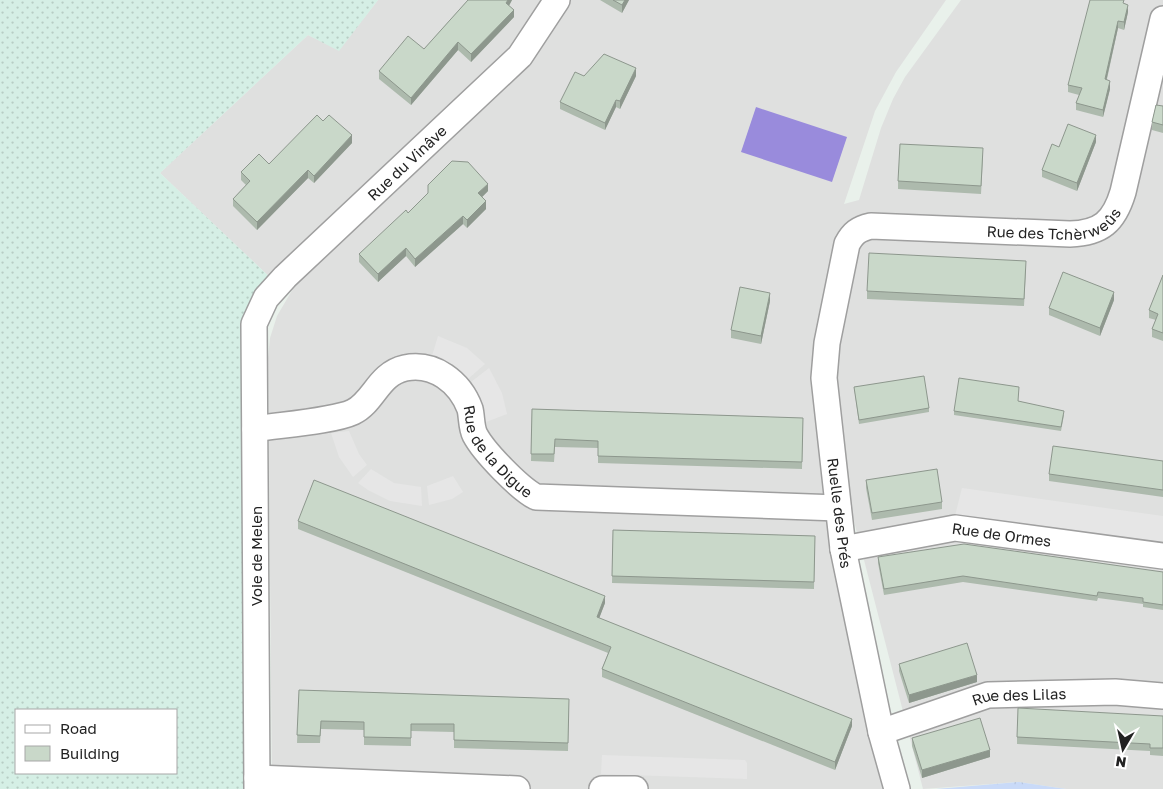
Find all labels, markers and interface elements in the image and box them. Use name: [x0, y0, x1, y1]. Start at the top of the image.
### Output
street label: Rue du Vinâve: [363, 121, 450, 204]
street label: Rue des Tchèrweûs: [986, 204, 1124, 243]
street label: Rue de la Digue: [460, 404, 537, 501]
street label: Ruelle des Prés: [824, 457, 856, 569]
street label: Voie de Melen: [247, 506, 265, 606]
street label: Rue de Ormes: [951, 519, 1052, 550]
street label: Rue des Lilas: [969, 684, 1066, 709]
legend: [15, 709, 178, 774]
text: Road: [60, 719, 97, 737]
north arrow: [1098, 724, 1148, 774]
text: Building: [60, 744, 120, 762]
text: N: [1114, 753, 1127, 772]

